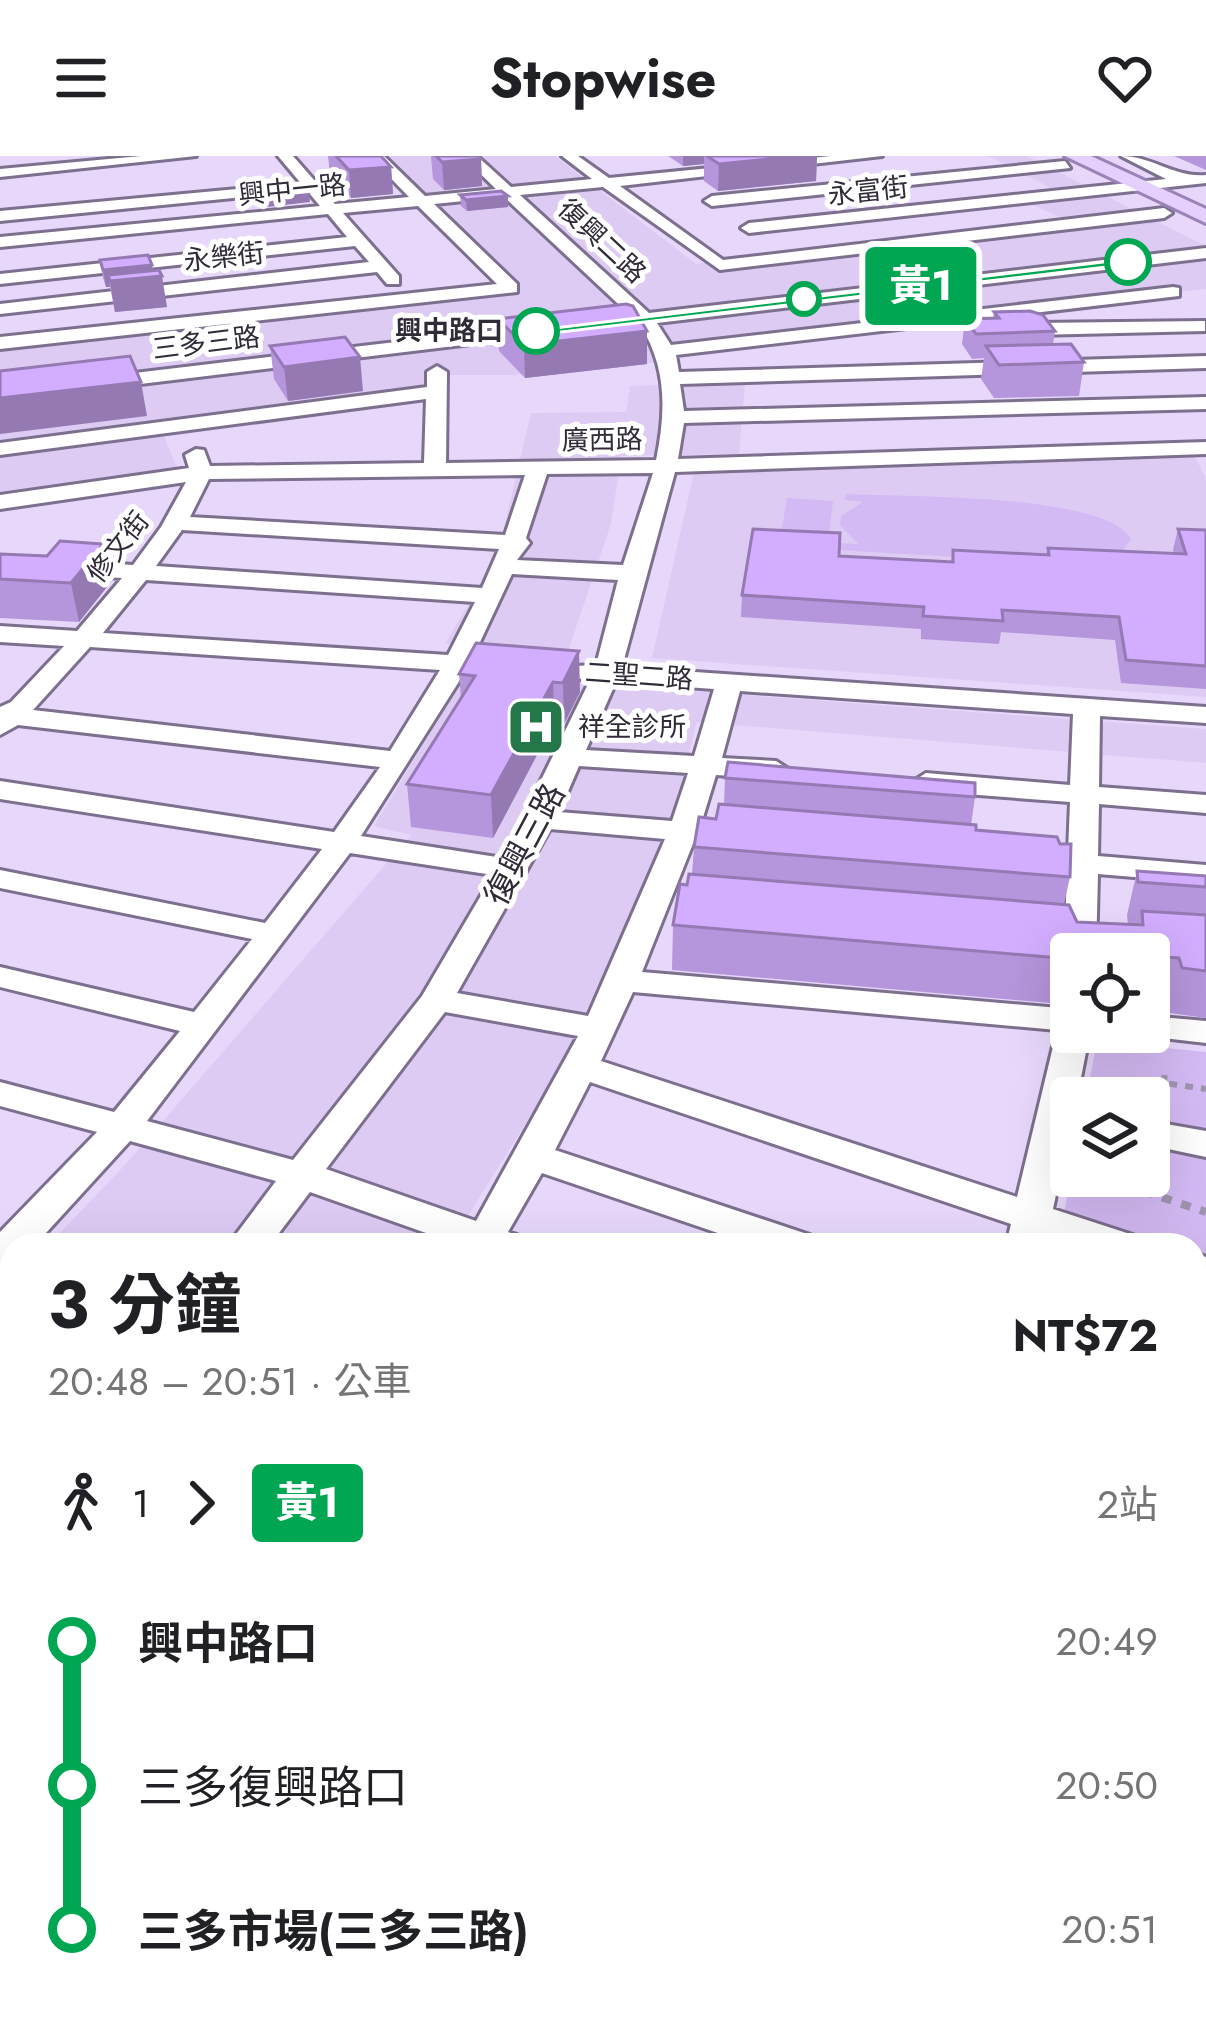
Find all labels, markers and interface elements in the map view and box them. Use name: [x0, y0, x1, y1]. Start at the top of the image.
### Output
text: Stopwise: [490, 39, 716, 117]
icon: menu: [48, 45, 114, 111]
icon: heart: [1092, 45, 1158, 111]
street label: 興中一路: [236, 164, 348, 215]
street label: 永富街: [826, 167, 910, 214]
street label: 復興二路: [550, 190, 655, 292]
street label: 永樂街: [182, 233, 266, 280]
unlabelled marker: [1106, 240, 1150, 284]
line badge: 黃1: [867, 247, 975, 325]
text: 黃1: [889, 255, 953, 316]
unlabelled marker: [788, 283, 820, 315]
marker: 興中路口: [514, 309, 558, 353]
place label: 興中路口: [395, 311, 503, 350]
street label: 三多三路: [150, 317, 262, 368]
street label: 廣西路: [561, 419, 643, 460]
street label: 修文街: [77, 503, 158, 591]
street label: 二聖二路: [584, 652, 694, 699]
hospital icon: 祥全診所: [505, 696, 567, 758]
place label: 祥全診所: [578, 707, 686, 746]
street label: 復興三路: [473, 775, 576, 914]
map controls: [1050, 933, 1170, 1197]
button: locate: [1050, 933, 1170, 1053]
button: layers: [1050, 1077, 1170, 1197]
text: 3 分鐘: [48, 1257, 241, 1353]
text: NT$72: [1012, 1303, 1158, 1368]
text: 20:48 – 20:51 · 公車: [48, 1353, 412, 1410]
icon: walk: [48, 1470, 114, 1536]
icon: forward: [168, 1470, 234, 1536]
text: 黃1: [276, 1472, 339, 1533]
text: 1: [132, 1475, 150, 1532]
text: 2站: [1097, 1476, 1158, 1533]
text: 興中路口: [138, 1611, 318, 1676]
text: 20:49: [1056, 1613, 1158, 1670]
text: 三多復興路口: [138, 1755, 408, 1820]
text: 20:50: [1055, 1757, 1158, 1814]
text: 三多市場(三多三路): [138, 1899, 529, 1964]
text: 20:51: [1061, 1901, 1158, 1958]

